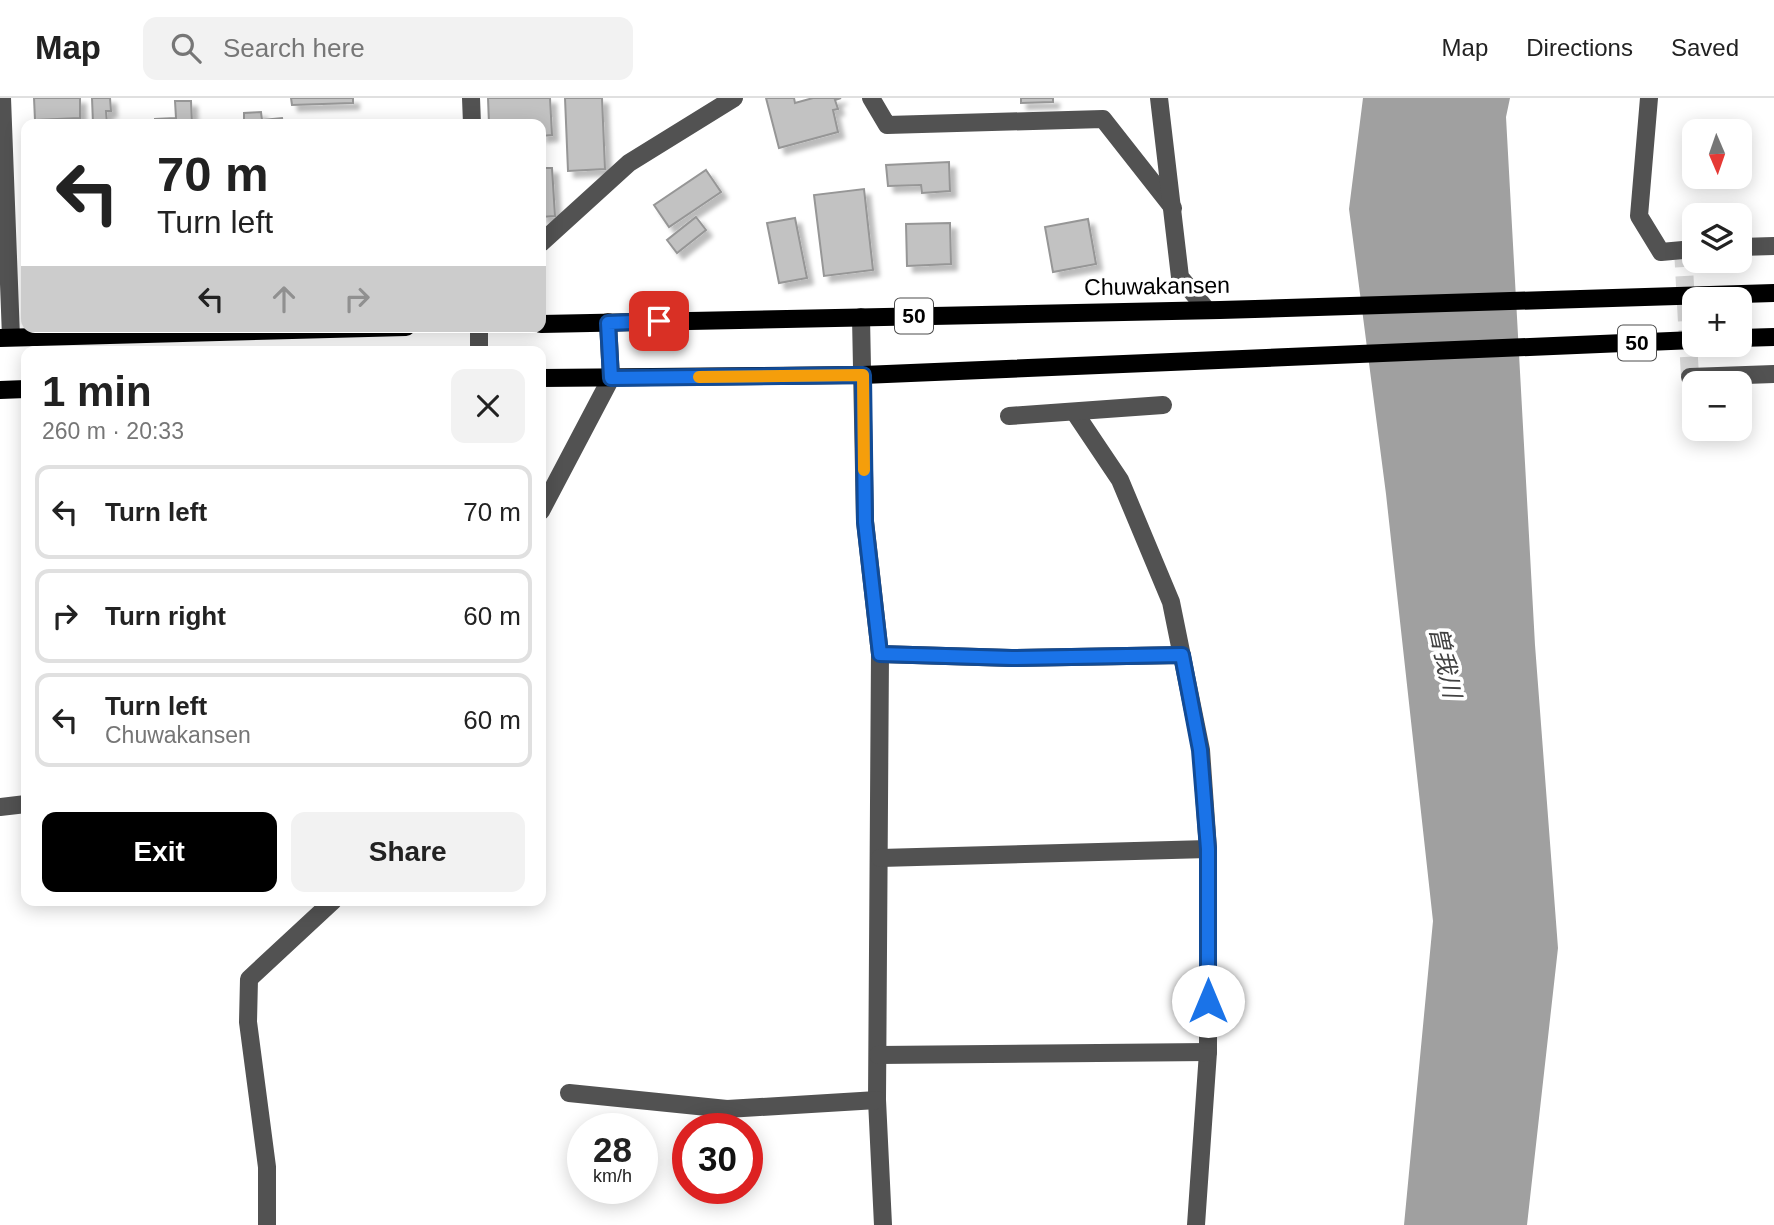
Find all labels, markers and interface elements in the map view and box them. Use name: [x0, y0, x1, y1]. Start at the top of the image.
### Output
search box: [143, 17, 633, 80]
text: Map: [35, 29, 101, 66]
icon: search: [167, 29, 205, 67]
text: Search here: [223, 33, 365, 63]
text: Map: [1442, 34, 1488, 61]
text: Directions: [1526, 34, 1633, 61]
text: Saved: [1671, 34, 1739, 61]
north arrow: [1682, 119, 1752, 189]
map controls: [1682, 119, 1752, 441]
icon: left: [42, 147, 133, 238]
text: 70 m: [157, 147, 269, 201]
button: layers: [1682, 203, 1752, 273]
text: Turn left: [157, 204, 273, 240]
street label: Chuwakansen: [1084, 272, 1230, 300]
icon: left: [192, 280, 230, 318]
icon: ahead: [265, 280, 303, 318]
icon: right: [338, 280, 376, 318]
button: +: [1682, 287, 1752, 357]
pin: [629, 291, 689, 351]
road number: 50: [895, 298, 933, 333]
icon: arrive: [640, 302, 678, 340]
road number: 50: [1618, 326, 1656, 360]
text: 1 min: [42, 368, 152, 415]
button: close: [451, 369, 525, 443]
button: −: [1682, 371, 1752, 441]
text: 260 m · 20:33: [42, 418, 184, 444]
icon: left: [46, 493, 84, 531]
text: Turn left: [105, 497, 207, 527]
text: 70 m: [463, 497, 521, 527]
icon: right: [46, 597, 84, 635]
text: Turn right: [105, 601, 226, 631]
text: 60 m: [463, 601, 521, 631]
water label: 曽我川: [1425, 624, 1467, 703]
text: Turn left: [105, 691, 207, 721]
icon: left: [46, 701, 84, 739]
text: 60 m: [463, 705, 521, 735]
text: Chuwakansen: [105, 722, 251, 748]
button: Exit: [42, 812, 277, 892]
button: Share: [291, 812, 525, 892]
position arrow: [1171, 964, 1245, 1038]
speed limit sign: 30: [672, 1113, 763, 1204]
text: 28: [593, 1130, 632, 1169]
text: km/h: [593, 1166, 632, 1186]

